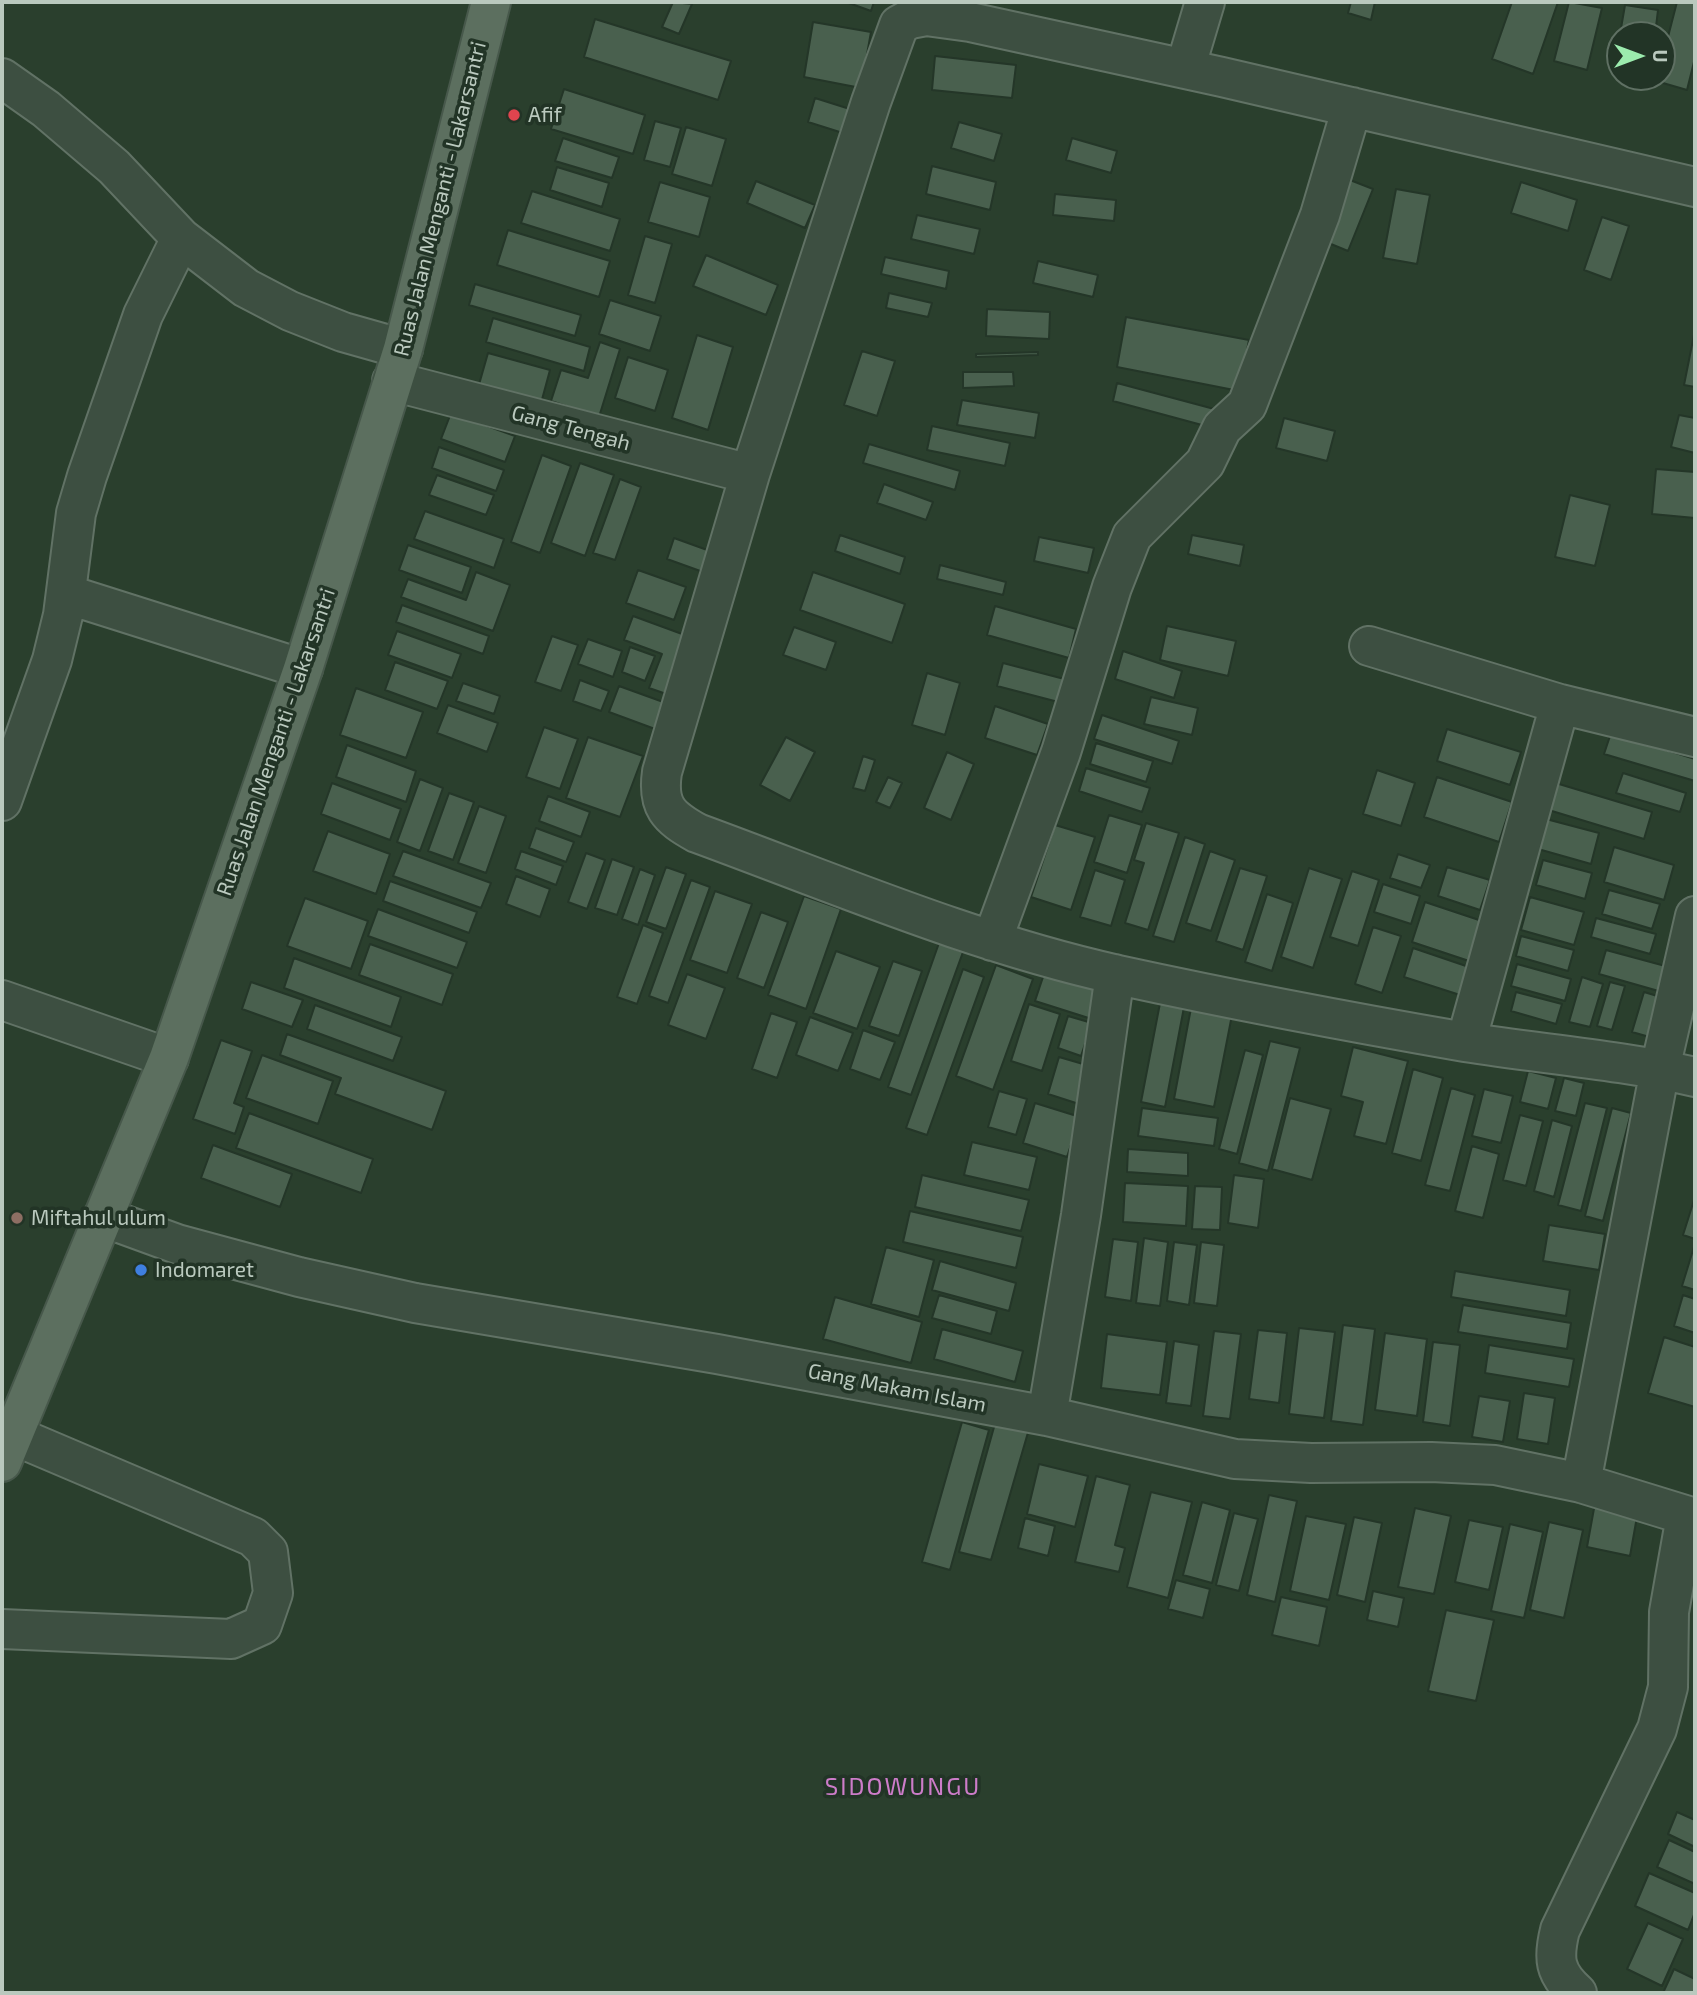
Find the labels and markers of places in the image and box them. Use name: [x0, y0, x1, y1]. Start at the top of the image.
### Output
place label: Afif: [528, 102, 562, 128]
marker: Afif: [506, 107, 522, 123]
place label: Miftahul ulum: [31, 1205, 166, 1231]
marker: Miftahul ulum: [9, 1210, 25, 1226]
place label: Indomaret: [155, 1257, 254, 1283]
marker: Indomaret: [133, 1262, 149, 1278]

